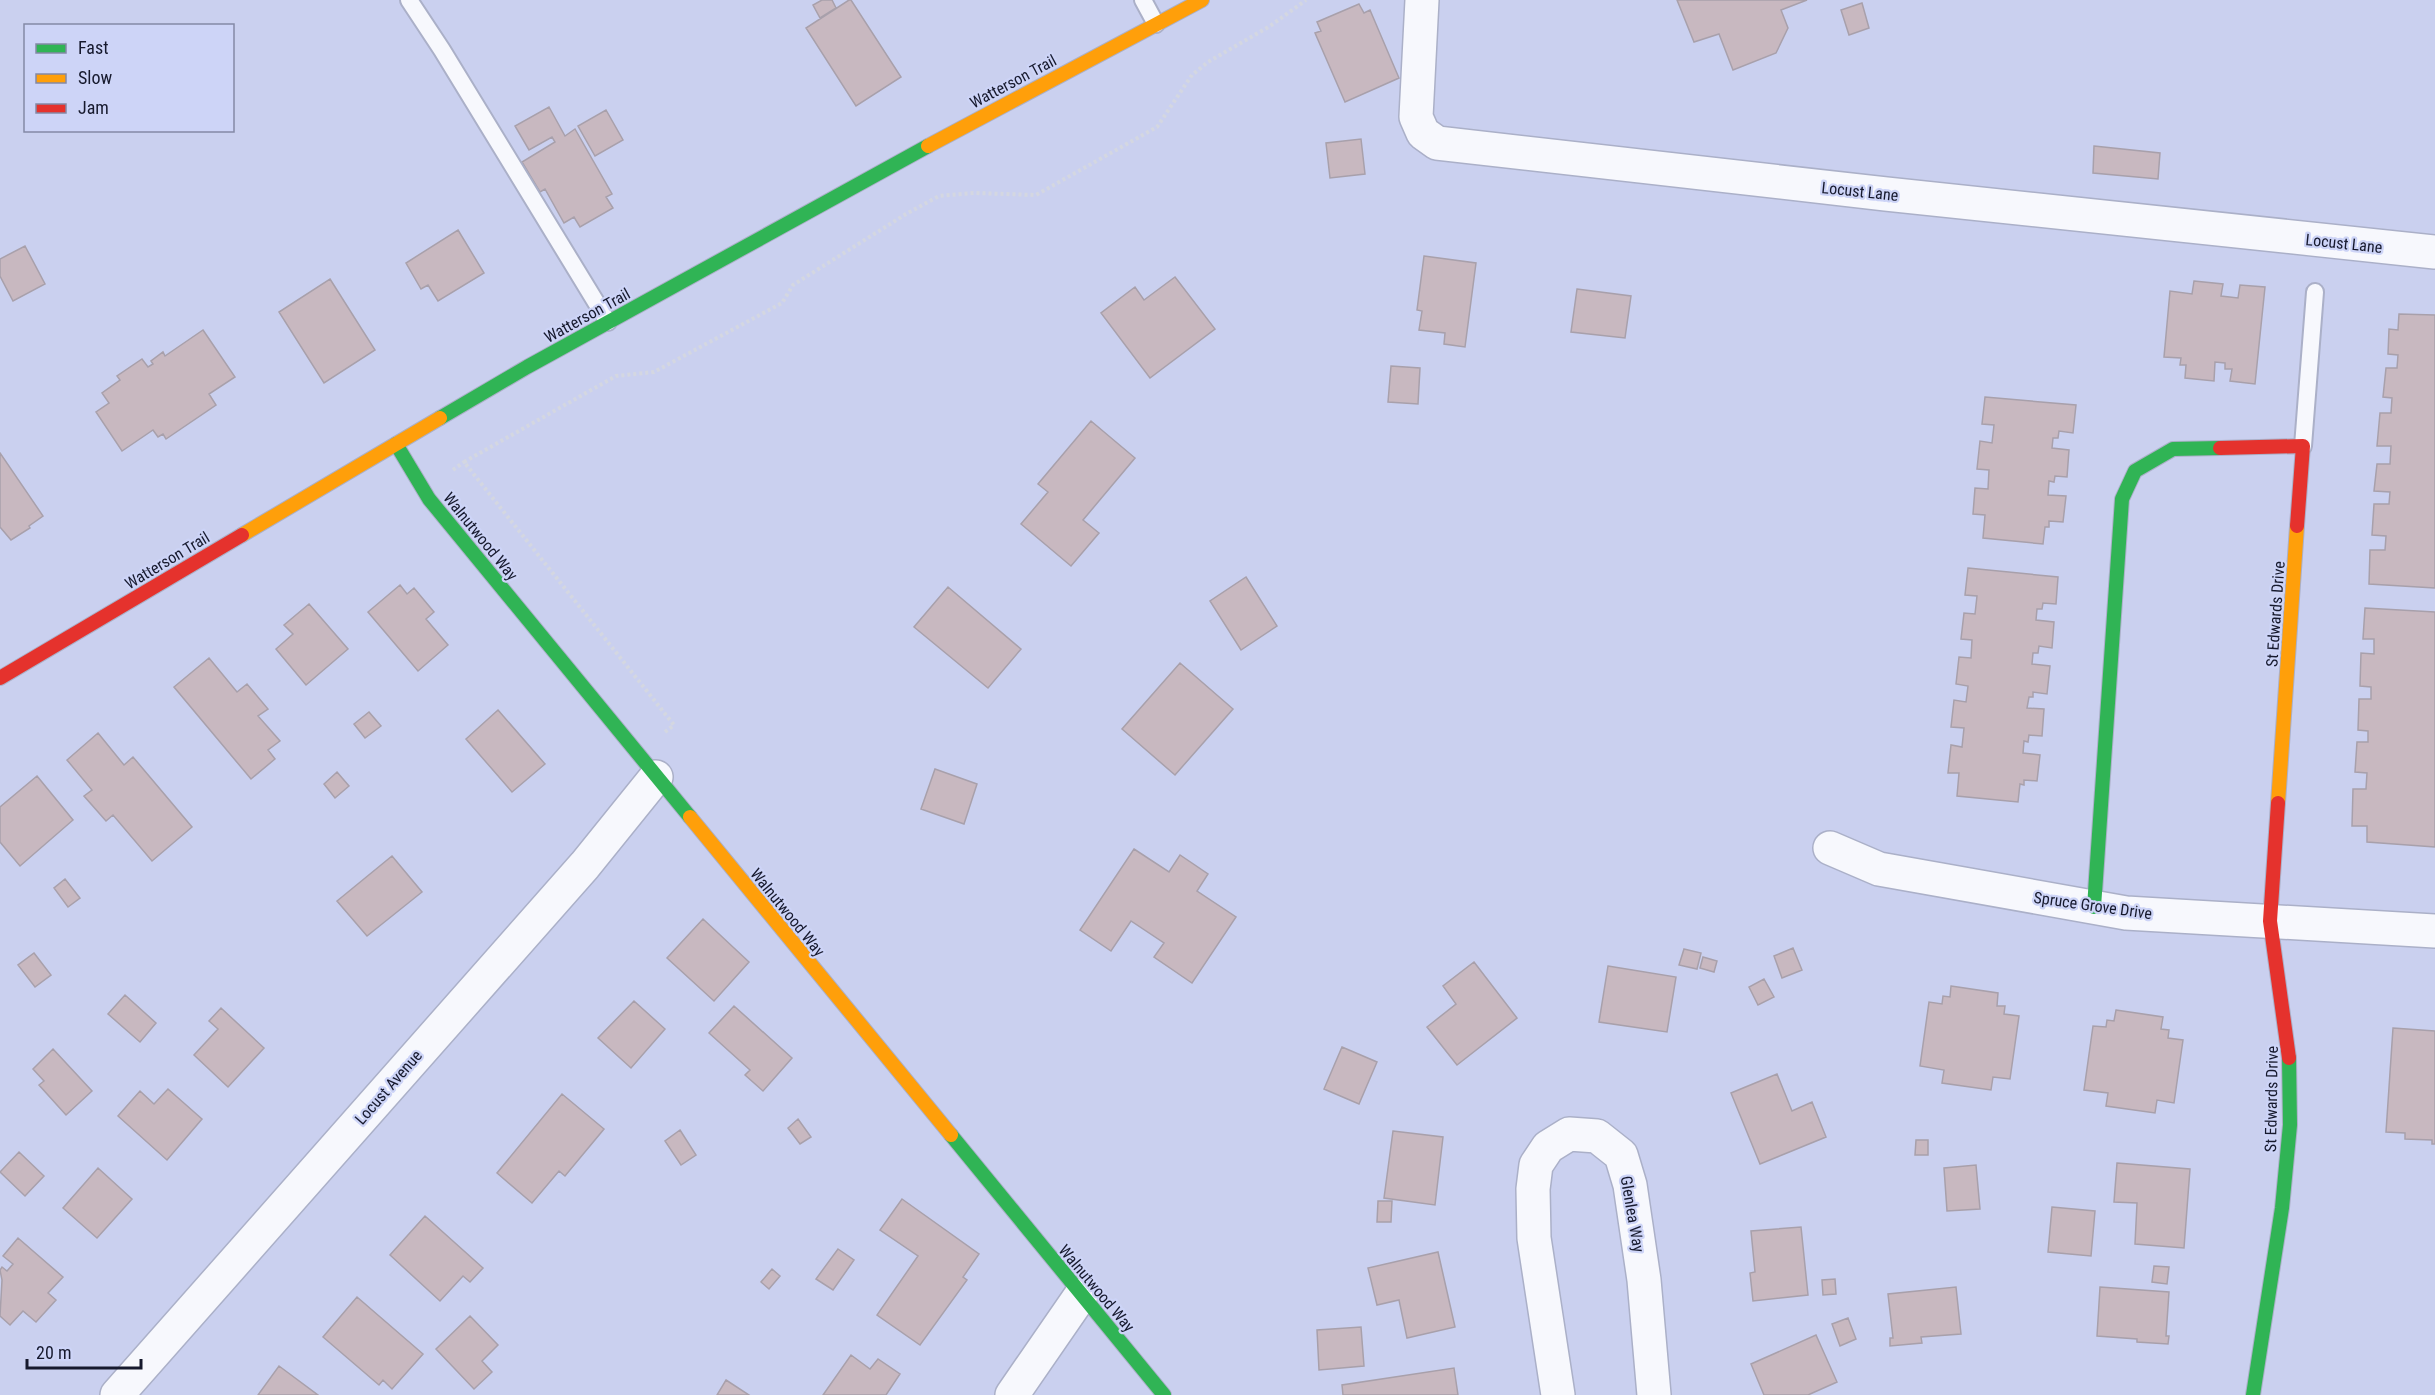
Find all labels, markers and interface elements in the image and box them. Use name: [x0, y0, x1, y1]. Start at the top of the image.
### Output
legend: [24, 24, 234, 132]
text: Fast: [78, 37, 109, 58]
street label: Watterson Trail: [967, 51, 1060, 112]
text: Slow: [78, 67, 113, 88]
text: Jam: [78, 97, 109, 118]
street label: Locust Lane: [1821, 178, 1899, 205]
street label: Locust Lane: [2305, 230, 2383, 257]
street label: Watterson Trail: [541, 284, 633, 347]
street label: Walnutwood Way: [439, 488, 522, 584]
street label: Watterson Trail: [122, 528, 213, 593]
street label: St Edwards Drive: [2262, 560, 2289, 668]
street label: Walnutwood Way: [746, 864, 829, 960]
street label: Spruce Grove Drive: [2033, 888, 2153, 923]
street label: Locust Avenue: [351, 1046, 426, 1128]
street label: St Edwards Drive: [2261, 1046, 2282, 1152]
street label: Glenlea Way: [1616, 1175, 1649, 1254]
street label: Walnutwood Way: [1055, 1241, 1139, 1336]
scale bar: [27, 1332, 141, 1370]
text: 20 m: [36, 1342, 71, 1363]

